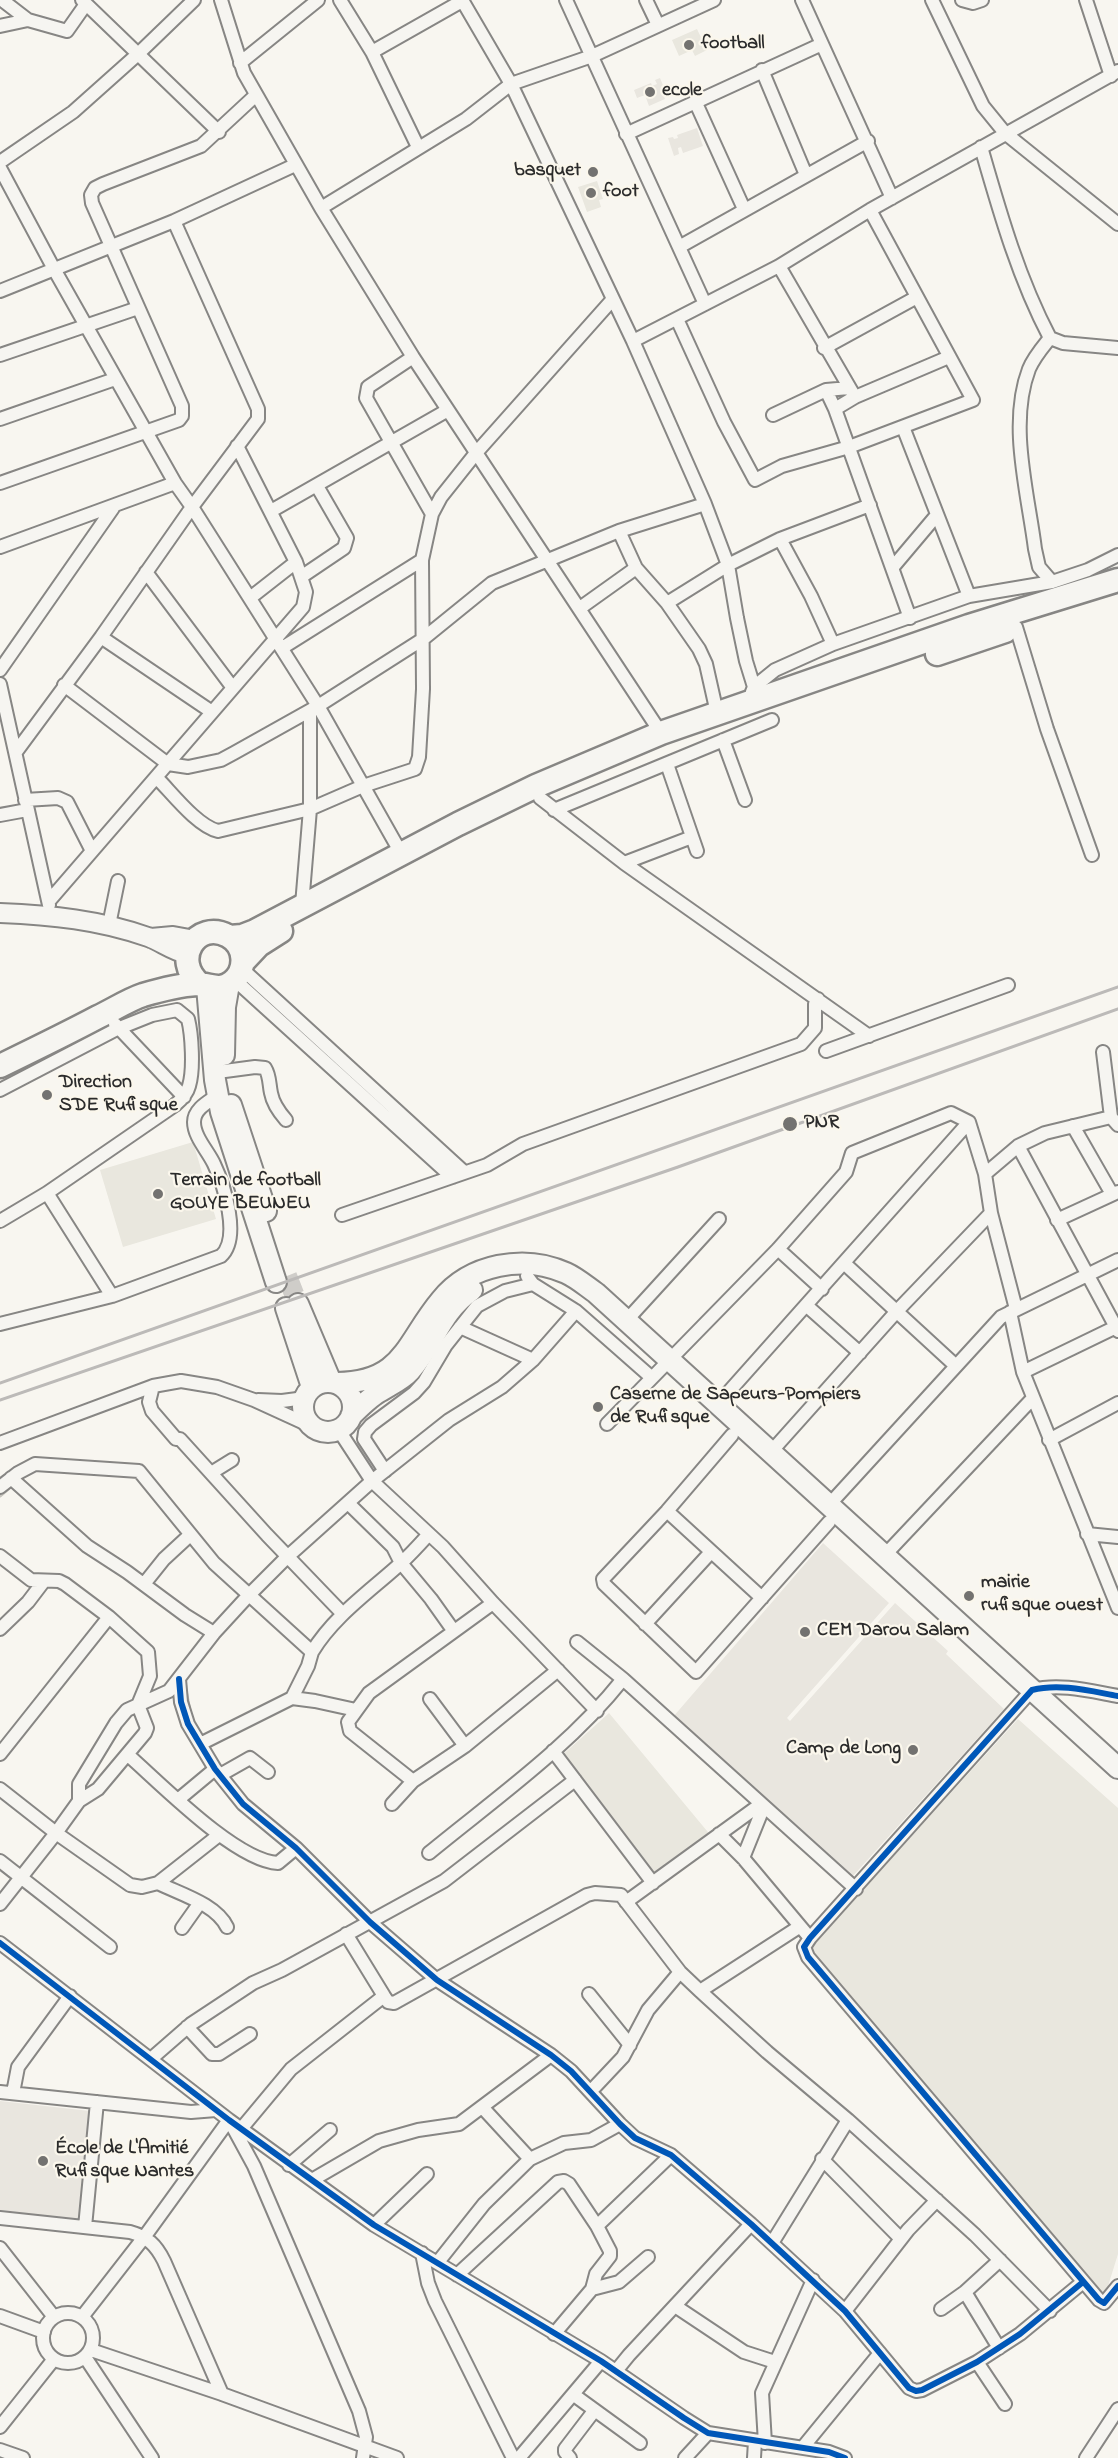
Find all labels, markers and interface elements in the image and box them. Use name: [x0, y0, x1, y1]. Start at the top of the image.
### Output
place label: football: [701, 33, 765, 57]
marker: football: [682, 38, 696, 52]
place label: ecole: [662, 80, 702, 104]
marker: ecole: [643, 85, 657, 99]
place label: basquet: [514, 160, 581, 184]
marker: basquet: [586, 165, 600, 179]
place label: foot: [603, 181, 639, 205]
marker: foot: [584, 186, 598, 200]
place label: Direction SDE Rufisque: [59, 1072, 178, 1119]
marker: Direction SDE Rufisque: [40, 1088, 54, 1102]
place label: PNR: [804, 1112, 839, 1136]
marker: PNR: [781, 1115, 799, 1133]
place label: Terrain de football GOUYE BEUNEU: [170, 1170, 321, 1217]
marker: Terrain de football GOUYE BEUNEU: [151, 1187, 165, 1201]
place label: Caserne de Sapeurs-Pompiers de Rufisque: [610, 1384, 861, 1431]
marker: Caserne de Sapeurs-Pompiers de Rufisque: [591, 1400, 605, 1414]
place label: mairie rufisque ouest: [981, 1572, 1103, 1619]
marker: mairie rufisque ouest: [962, 1589, 976, 1603]
place label: CEM Darou Salam: [817, 1620, 969, 1644]
marker: CEM Darou Salam: [798, 1625, 812, 1639]
place label: Camp de Long: [786, 1738, 901, 1762]
marker: Camp de Long: [906, 1743, 920, 1757]
place label: École de L'Amitié Rufisque Nantes: [55, 2138, 194, 2185]
marker: École de L'Amitié Rufisque Nantes: [36, 2154, 50, 2168]

